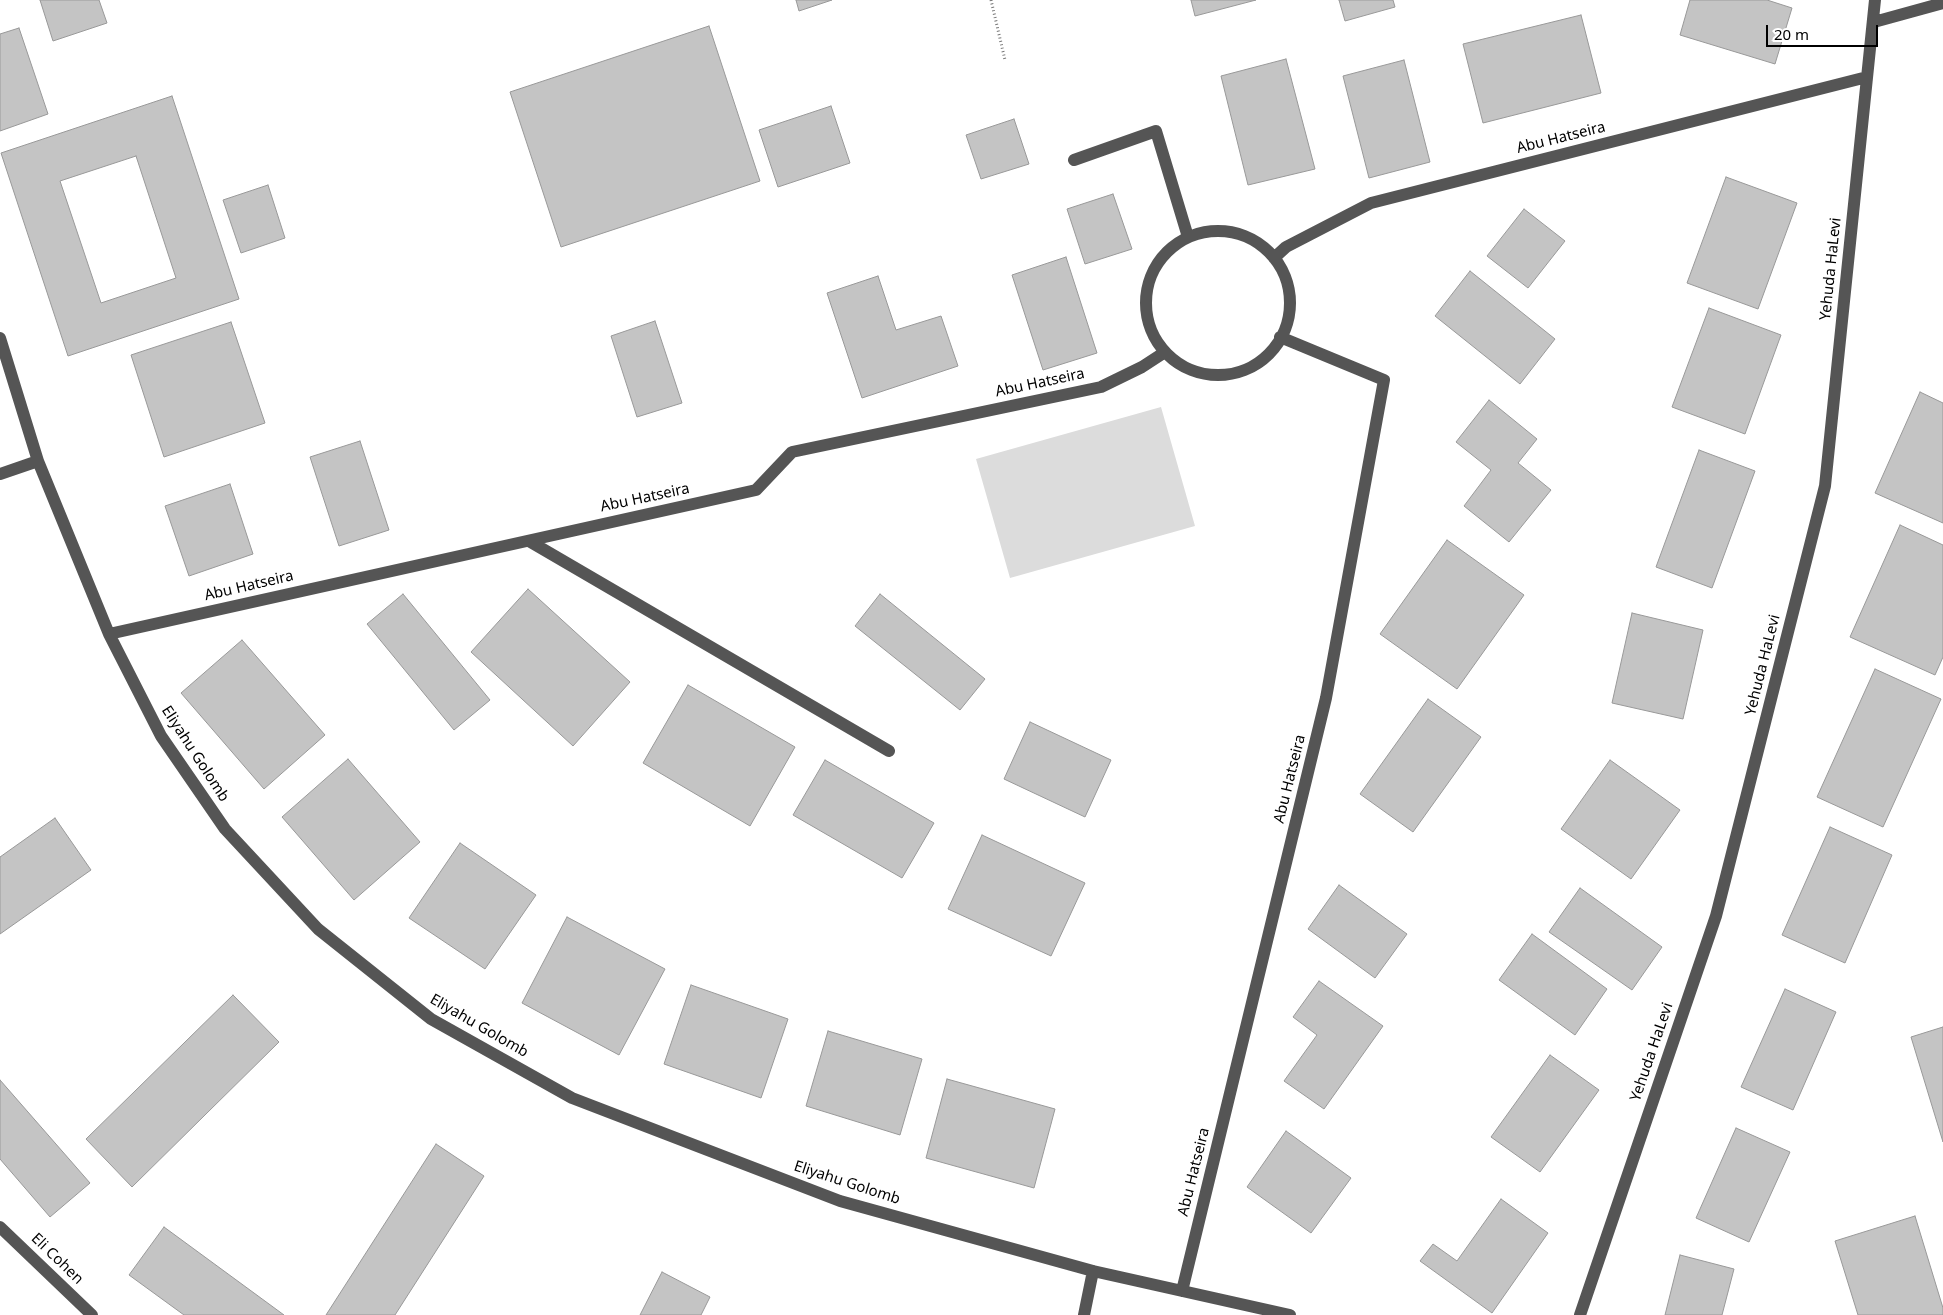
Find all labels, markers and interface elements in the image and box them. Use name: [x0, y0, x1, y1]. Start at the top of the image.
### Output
scale bar: [1768, 15, 1880, 47]
text: 20 m: [1774, 24, 1809, 44]
street label: Abu Hatseira: [1515, 118, 1607, 158]
street label: Yehuda HaLevi: [1817, 217, 1845, 321]
street label: Abu Hatseira: [994, 365, 1086, 401]
street label: Abu Hatseira: [599, 480, 691, 516]
street label: Abu Hatseira: [203, 567, 295, 605]
street label: Yehuda HaLevi: [1742, 613, 1784, 717]
street label: Eliyahu Golomb: [157, 703, 233, 805]
street label: Abu Hatseira: [1270, 733, 1310, 825]
street label: Eliyahu Golomb: [427, 991, 531, 1061]
street label: Yehuda HaLevi: [1627, 1000, 1677, 1104]
street label: Abu Hatseira: [1174, 1126, 1214, 1218]
street label: Eliyahu Golomb: [792, 1157, 902, 1209]
street label: Eli Cohen: [27, 1230, 87, 1288]

